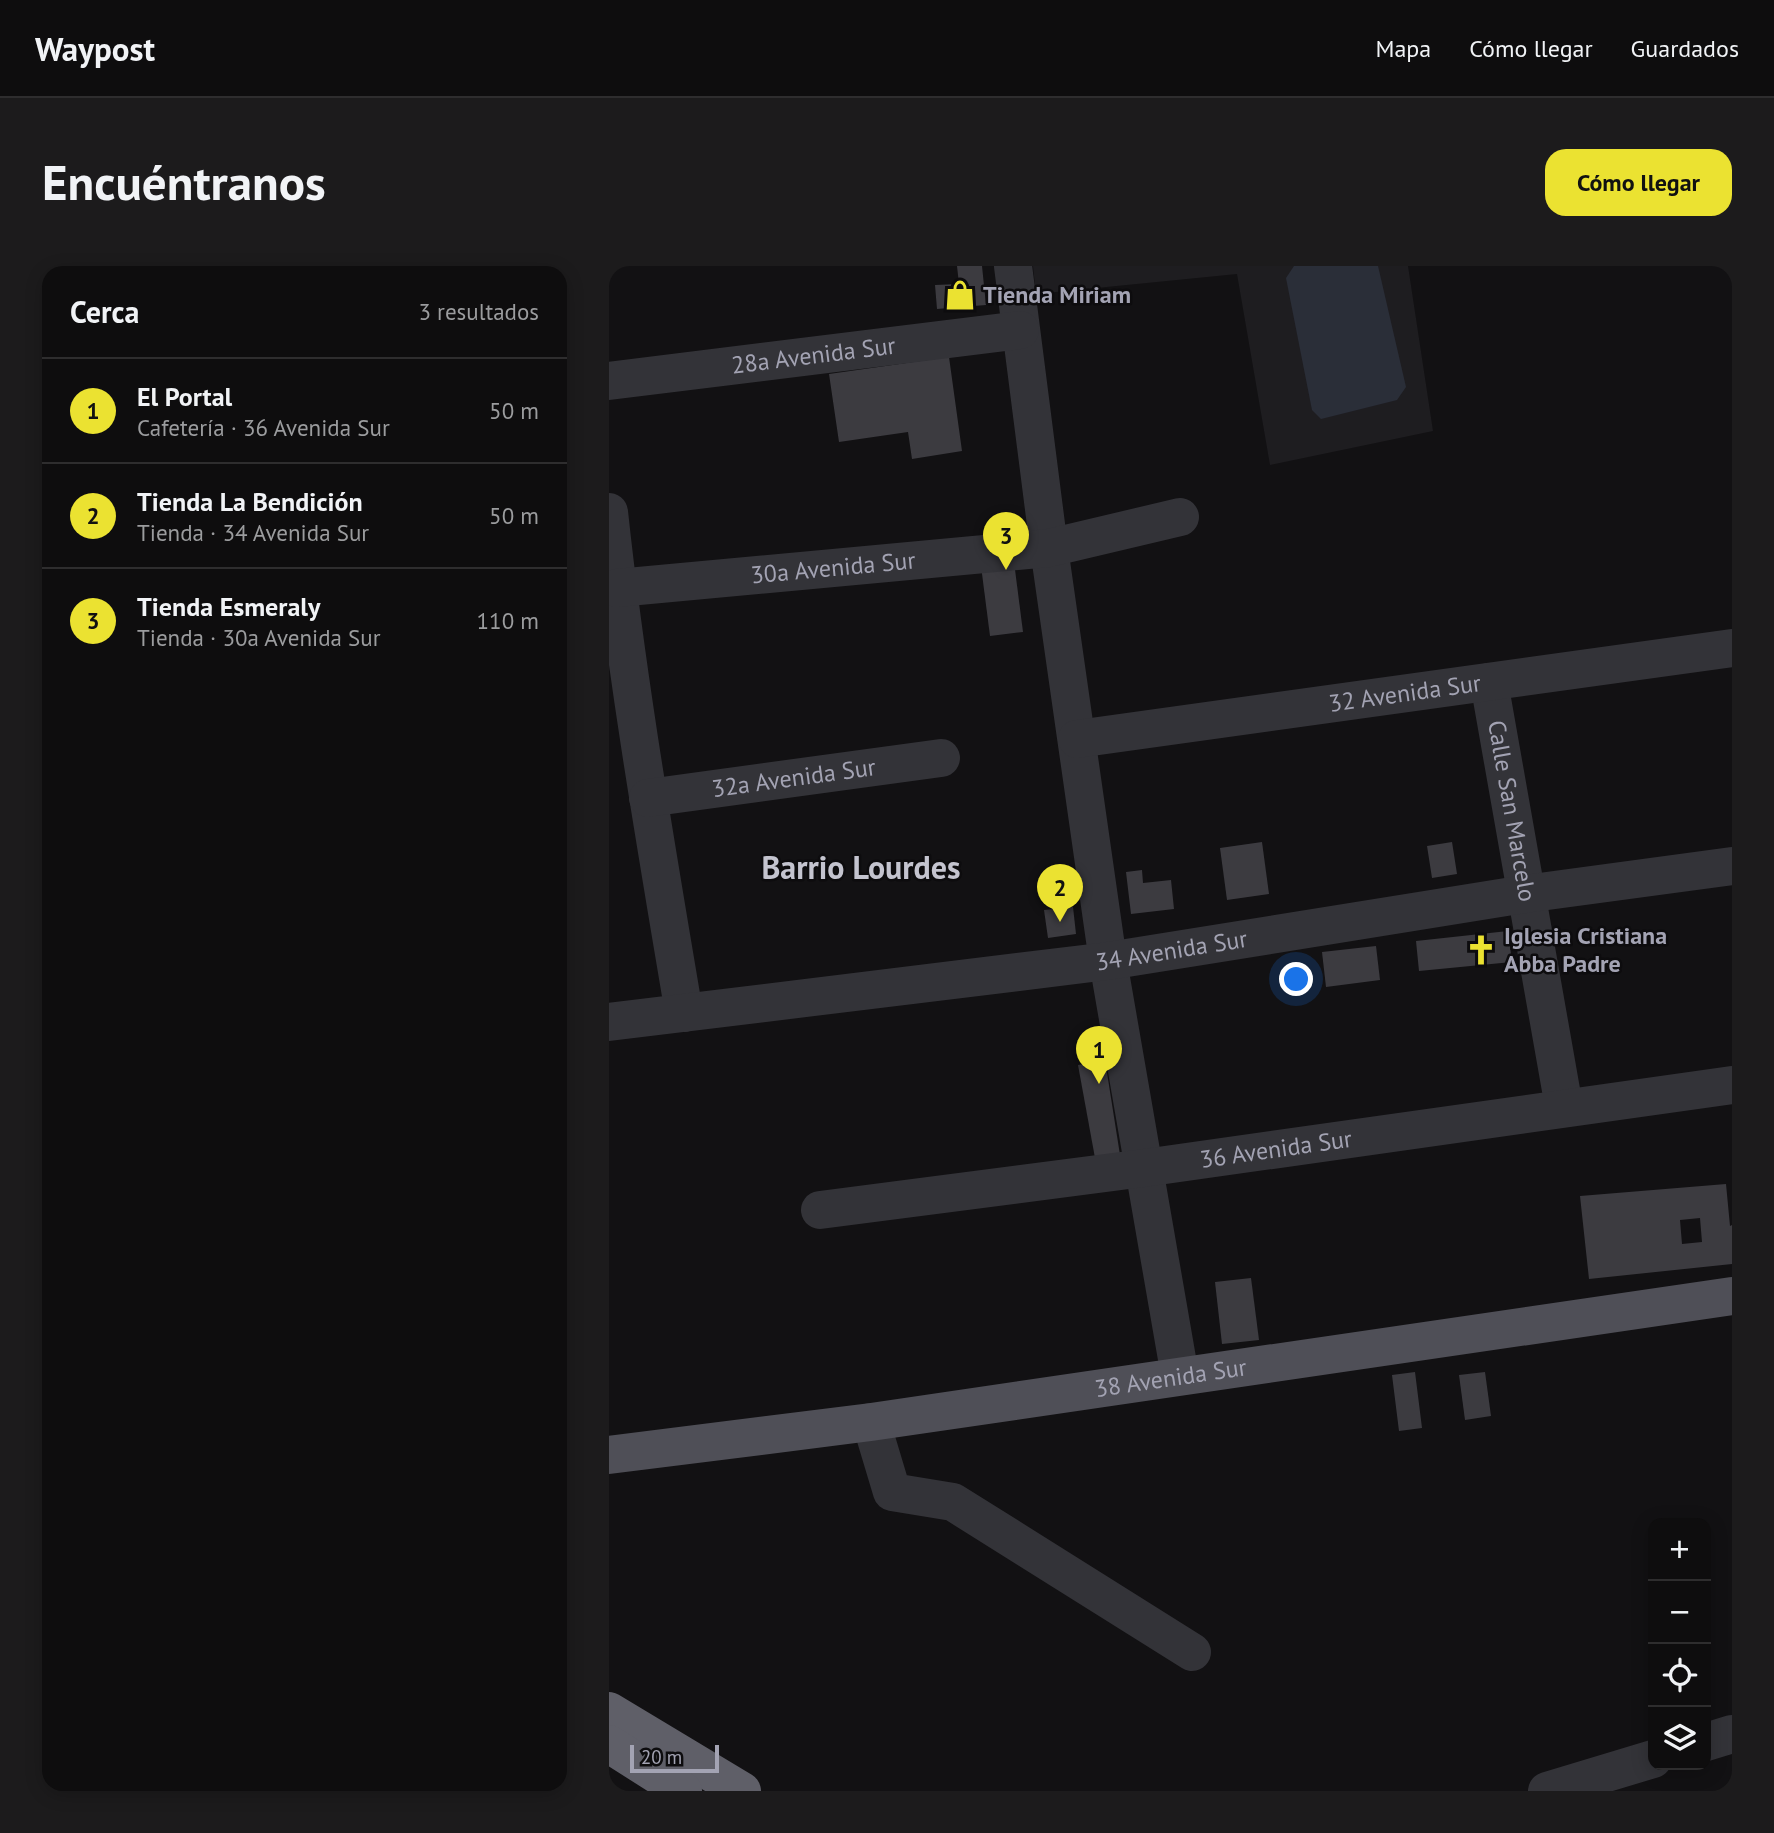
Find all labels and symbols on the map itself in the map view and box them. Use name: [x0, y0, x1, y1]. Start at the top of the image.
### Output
shop icon: Tienda Miriam: [943, 278, 977, 312]
place label: Tienda Miriam: [983, 279, 1131, 310]
street label: 28a Avenida Sur: [730, 330, 897, 381]
pin: 3: [983, 512, 1029, 570]
street label: 30a Avenida Sur: [749, 544, 917, 591]
street label: 32 Avenida Sur: [1327, 667, 1483, 719]
street label: Calle San Marcelo: [1481, 718, 1543, 904]
street label: 32a Avenida Sur: [710, 751, 877, 804]
district label: Barrio Lourdes: [761, 846, 961, 888]
pin: 2: [1037, 864, 1083, 922]
place label: Iglesia Cristiana Abba Padre: [1504, 920, 1667, 979]
street label: 34 Avenida Sur: [1094, 923, 1249, 977]
church icon: Iglesia Cristiana Abba Padre: [1464, 933, 1498, 967]
your location: [1279, 962, 1313, 996]
pin: 1: [1076, 1026, 1122, 1084]
street label: 36 Avenida Sur: [1198, 1123, 1354, 1175]
street label: 38 Avenida Sur: [1093, 1351, 1249, 1404]
scale bar: [630, 1742, 719, 1774]

